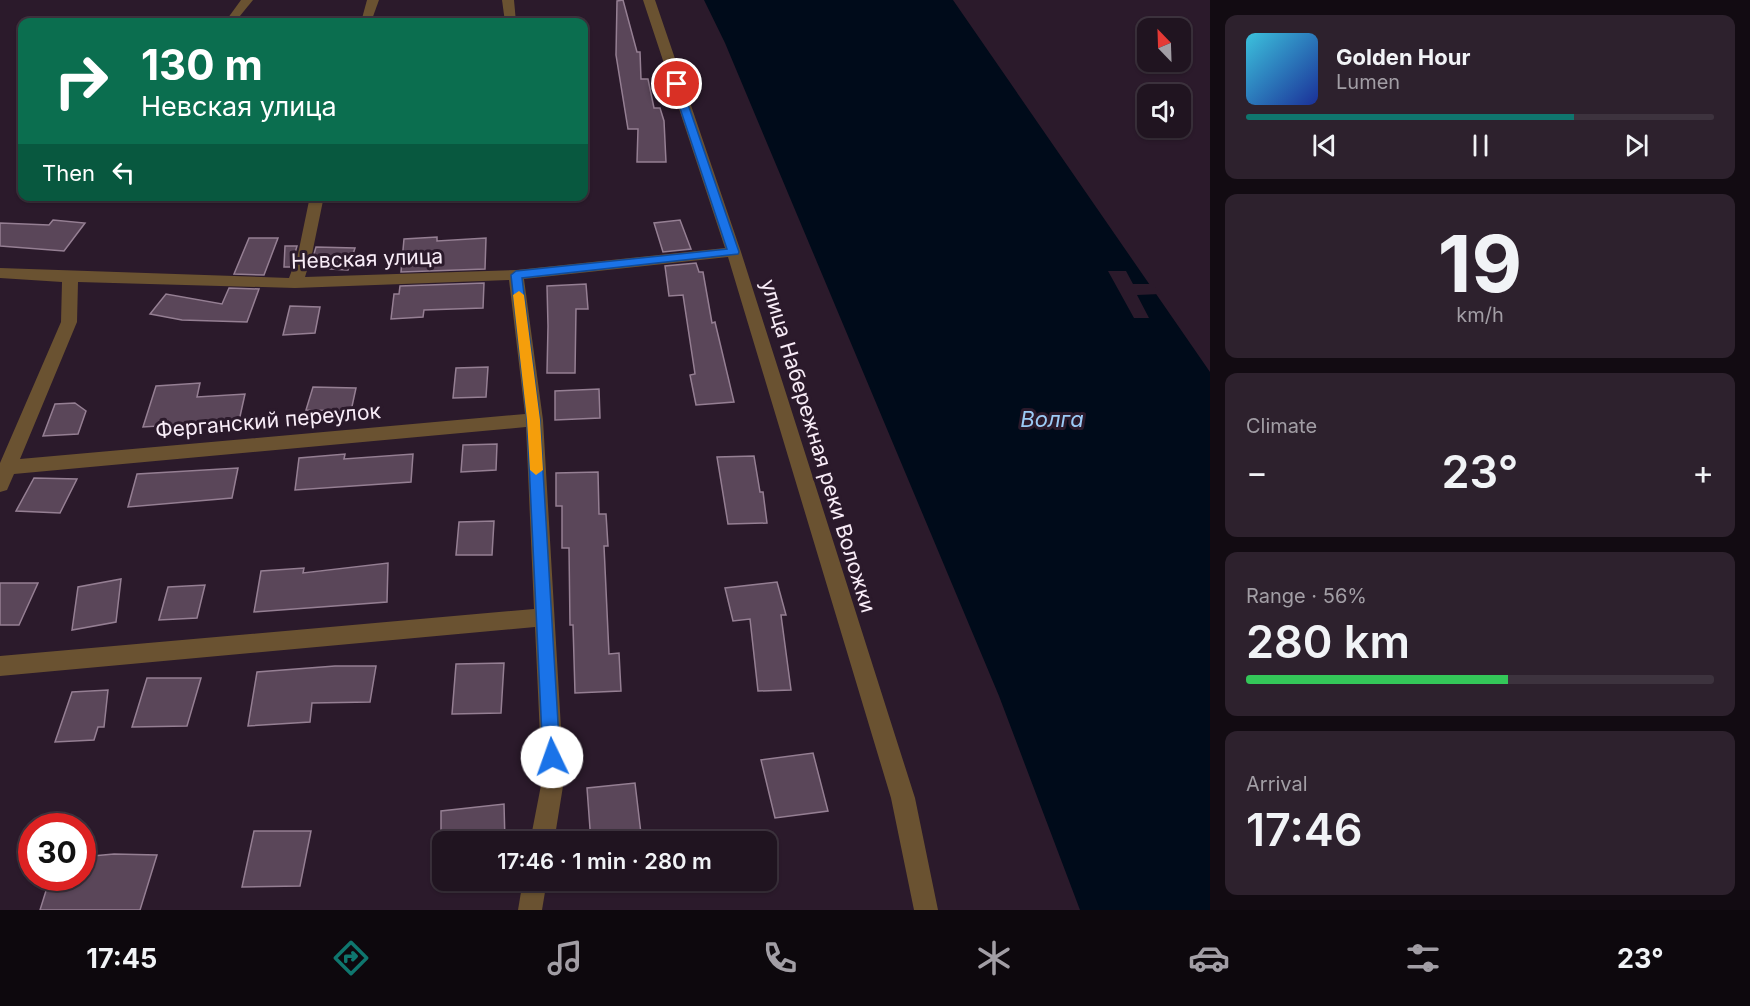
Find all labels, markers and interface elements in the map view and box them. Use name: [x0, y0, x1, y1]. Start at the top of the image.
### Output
north arrow: [1137, 18, 1191, 72]
map controls: [1137, 18, 1191, 138]
text: 130 m: [141, 39, 263, 90]
icon: right: [42, 42, 120, 120]
text: Golden Hour: [1336, 44, 1470, 70]
pin: [651, 58, 702, 109]
icon: arrive: [660, 67, 693, 100]
text: Lumen: [1336, 70, 1400, 94]
button: sound: [1137, 84, 1191, 138]
text: Невская улица: [141, 90, 337, 123]
icon: previous: [1308, 129, 1341, 162]
icon: pause: [1464, 129, 1497, 162]
icon: next: [1620, 129, 1653, 162]
icon: left: [107, 156, 140, 189]
text: Then: [42, 160, 95, 186]
text: 19: [1438, 216, 1522, 311]
street label: Невская улица: [291, 243, 443, 274]
street label: улица Набережная реки Воложки: [756, 276, 881, 616]
text: km/h: [1456, 303, 1504, 327]
street label: Ферганский переулок: [154, 398, 382, 443]
water label: Волга: [1020, 406, 1084, 432]
text: Climate: [1246, 414, 1317, 438]
text: 23°: [1442, 444, 1518, 499]
text: −: [1246, 452, 1268, 492]
text: +: [1692, 452, 1714, 492]
text: Range · 56%: [1246, 584, 1367, 608]
text: 280 km: [1246, 614, 1410, 669]
position arrow: [520, 725, 584, 789]
text: Arrival: [1246, 772, 1308, 796]
text: 17:46: [1246, 802, 1363, 857]
speed limit sign: 30: [18, 813, 96, 891]
text: 17:46 · 1 min · 280 m: [497, 848, 712, 874]
icon: directions: [330, 937, 372, 979]
icon: music: [544, 937, 586, 979]
icon: phone: [759, 937, 801, 979]
icon: climate: [973, 937, 1015, 979]
icon: car: [1188, 937, 1230, 979]
icon: filters: [1402, 937, 1444, 979]
text: 17:45: [86, 942, 157, 975]
text: 23°: [1617, 942, 1664, 975]

